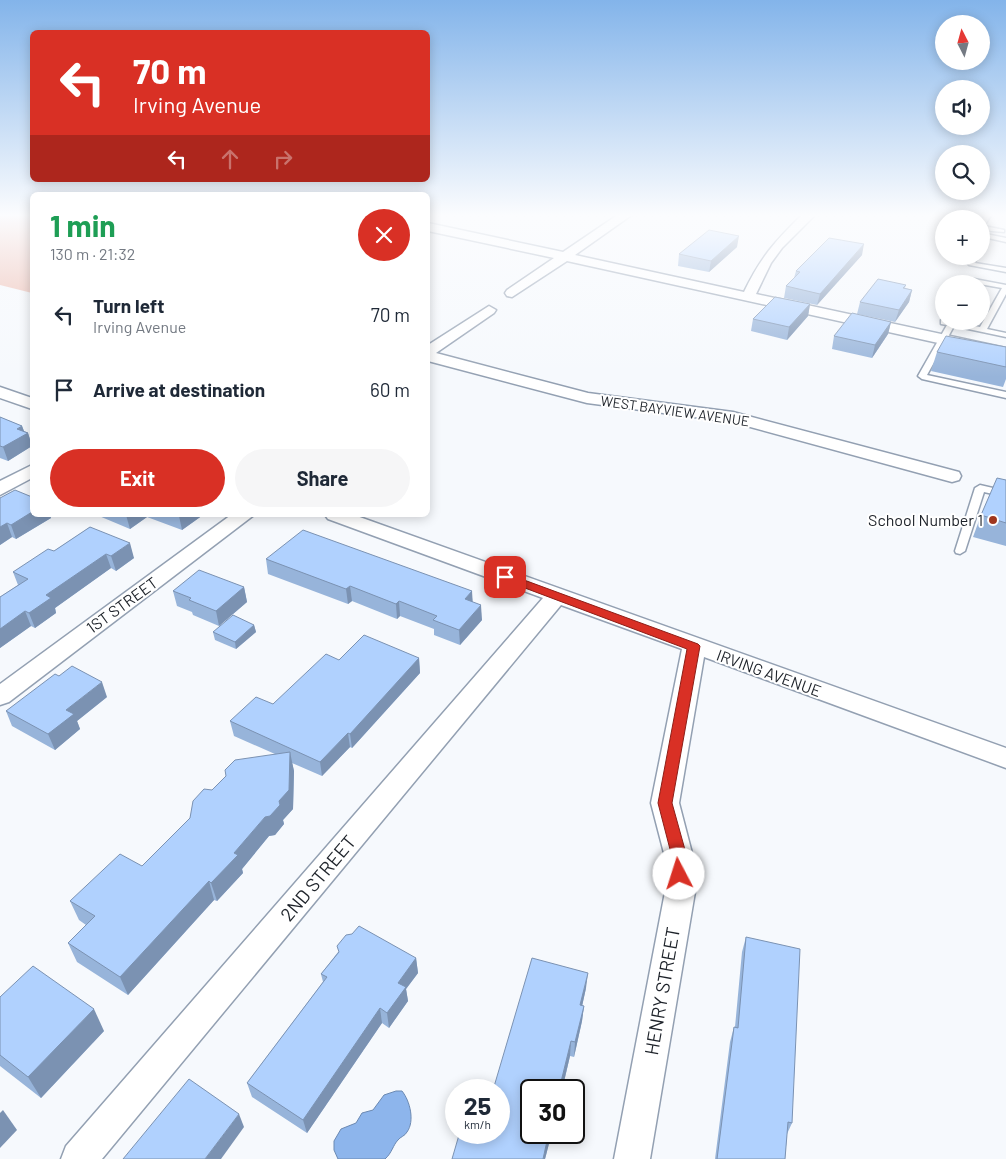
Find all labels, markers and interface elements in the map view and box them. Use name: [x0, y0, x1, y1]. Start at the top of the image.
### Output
north arrow: [935, 15, 990, 70]
map controls: [935, 15, 990, 330]
text: 70 m: [133, 49, 207, 91]
icon: left: [50, 50, 115, 115]
button: sound: [935, 80, 990, 135]
text: Irving Avenue: [133, 91, 261, 117]
icon: left: [163, 145, 191, 173]
icon: ahead: [216, 145, 244, 173]
icon: right: [269, 145, 297, 173]
button: search: [935, 145, 990, 200]
text: 1 min: [50, 207, 116, 243]
button: close: [358, 209, 410, 261]
button: +: [935, 210, 990, 265]
text: 130 m · 21:32: [50, 244, 135, 263]
button: −: [935, 275, 990, 330]
text: Turn left: [93, 294, 164, 317]
icon: left: [50, 301, 78, 329]
text: 70 m: [371, 303, 410, 326]
text: Irving Avenue: [93, 317, 186, 336]
icon: arrive: [50, 376, 78, 404]
text: Arrive at destination: [93, 378, 265, 401]
text: 60 m: [370, 378, 410, 401]
street label: WEST BAYVIEW AVENUE: [600, 392, 751, 429]
button: Exit: [50, 449, 225, 507]
button: Share: [235, 449, 410, 507]
place label: School Number 1: [868, 510, 983, 529]
marker: School Number 1: [987, 514, 999, 526]
pin: [484, 556, 526, 598]
icon: arrive: [491, 563, 519, 591]
street label: 1ST STREET: [82, 572, 161, 637]
street label: IRVING AVENUE: [714, 645, 824, 700]
street label: 2ND STREET: [275, 830, 360, 925]
position arrow: [652, 847, 704, 899]
street label: HENRY STREET: [639, 925, 684, 1057]
speed limit sign: 30: [520, 1079, 585, 1144]
text: 25: [464, 1090, 491, 1120]
text: km/h: [464, 1117, 491, 1131]

